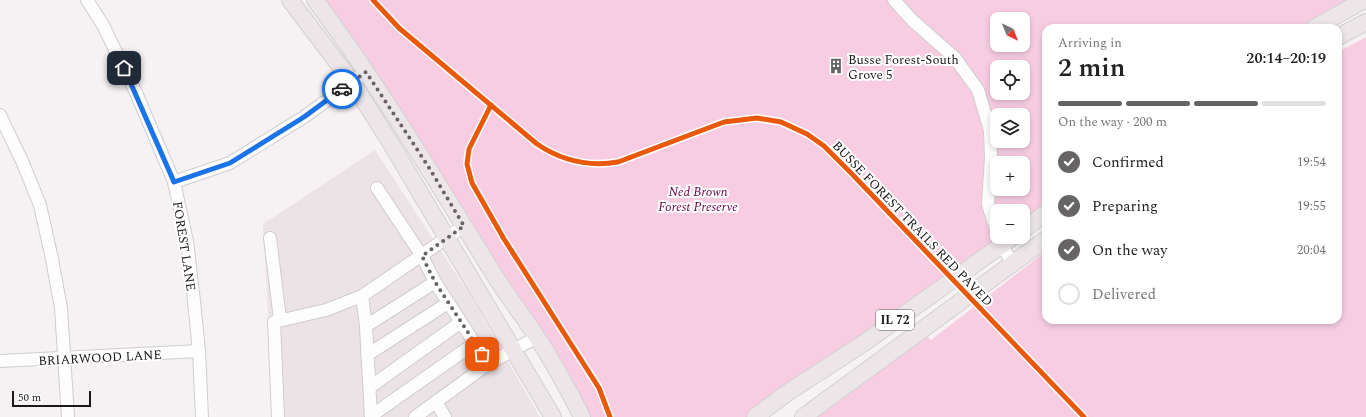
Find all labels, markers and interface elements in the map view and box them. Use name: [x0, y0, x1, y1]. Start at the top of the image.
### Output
north arrow: [990, 12, 1030, 52]
map controls: [990, 12, 1030, 244]
text: Arriving in: [1058, 33, 1122, 53]
text: 20:14–20:19: [1246, 47, 1326, 70]
text: 2 min: [1058, 48, 1125, 88]
place label: Busse Forest-South Grove 5: [848, 50, 959, 85]
pin: [107, 51, 141, 85]
icon: home: [113, 57, 135, 79]
building icon: Busse Forest-South Grove 5: [827, 57, 845, 75]
button: locate: [990, 60, 1030, 100]
courier: [322, 69, 362, 109]
icon: car: [331, 78, 353, 100]
button: layers: [990, 108, 1030, 148]
text: On the way · 200 m: [1058, 112, 1167, 132]
street label: BUSSE FOREST TRAILS RED PAVED: [827, 136, 997, 311]
icon: check: [1058, 151, 1080, 173]
text: Confirmed: [1092, 151, 1164, 174]
text: 19:54: [1297, 152, 1326, 172]
button: +: [990, 156, 1030, 196]
park label: Ned Brown Forest Preserve: [658, 182, 738, 217]
icon: check: [1058, 195, 1080, 217]
text: Preparing: [1092, 195, 1158, 218]
text: 19:55: [1297, 196, 1326, 216]
street label: FOREST LANE: [167, 200, 201, 293]
button: −: [990, 204, 1030, 244]
icon: check: [1058, 239, 1080, 261]
text: On the way: [1092, 239, 1167, 262]
text: 20:04: [1297, 240, 1326, 260]
text: Delivered: [1092, 283, 1156, 306]
road number: IL 72: [876, 310, 914, 330]
pin: [465, 337, 499, 371]
icon: bag: [471, 343, 493, 365]
street label: BRIARWOOD LANE: [38, 345, 162, 371]
scale bar: [12, 389, 91, 408]
text: 50 m: [18, 389, 41, 406]

